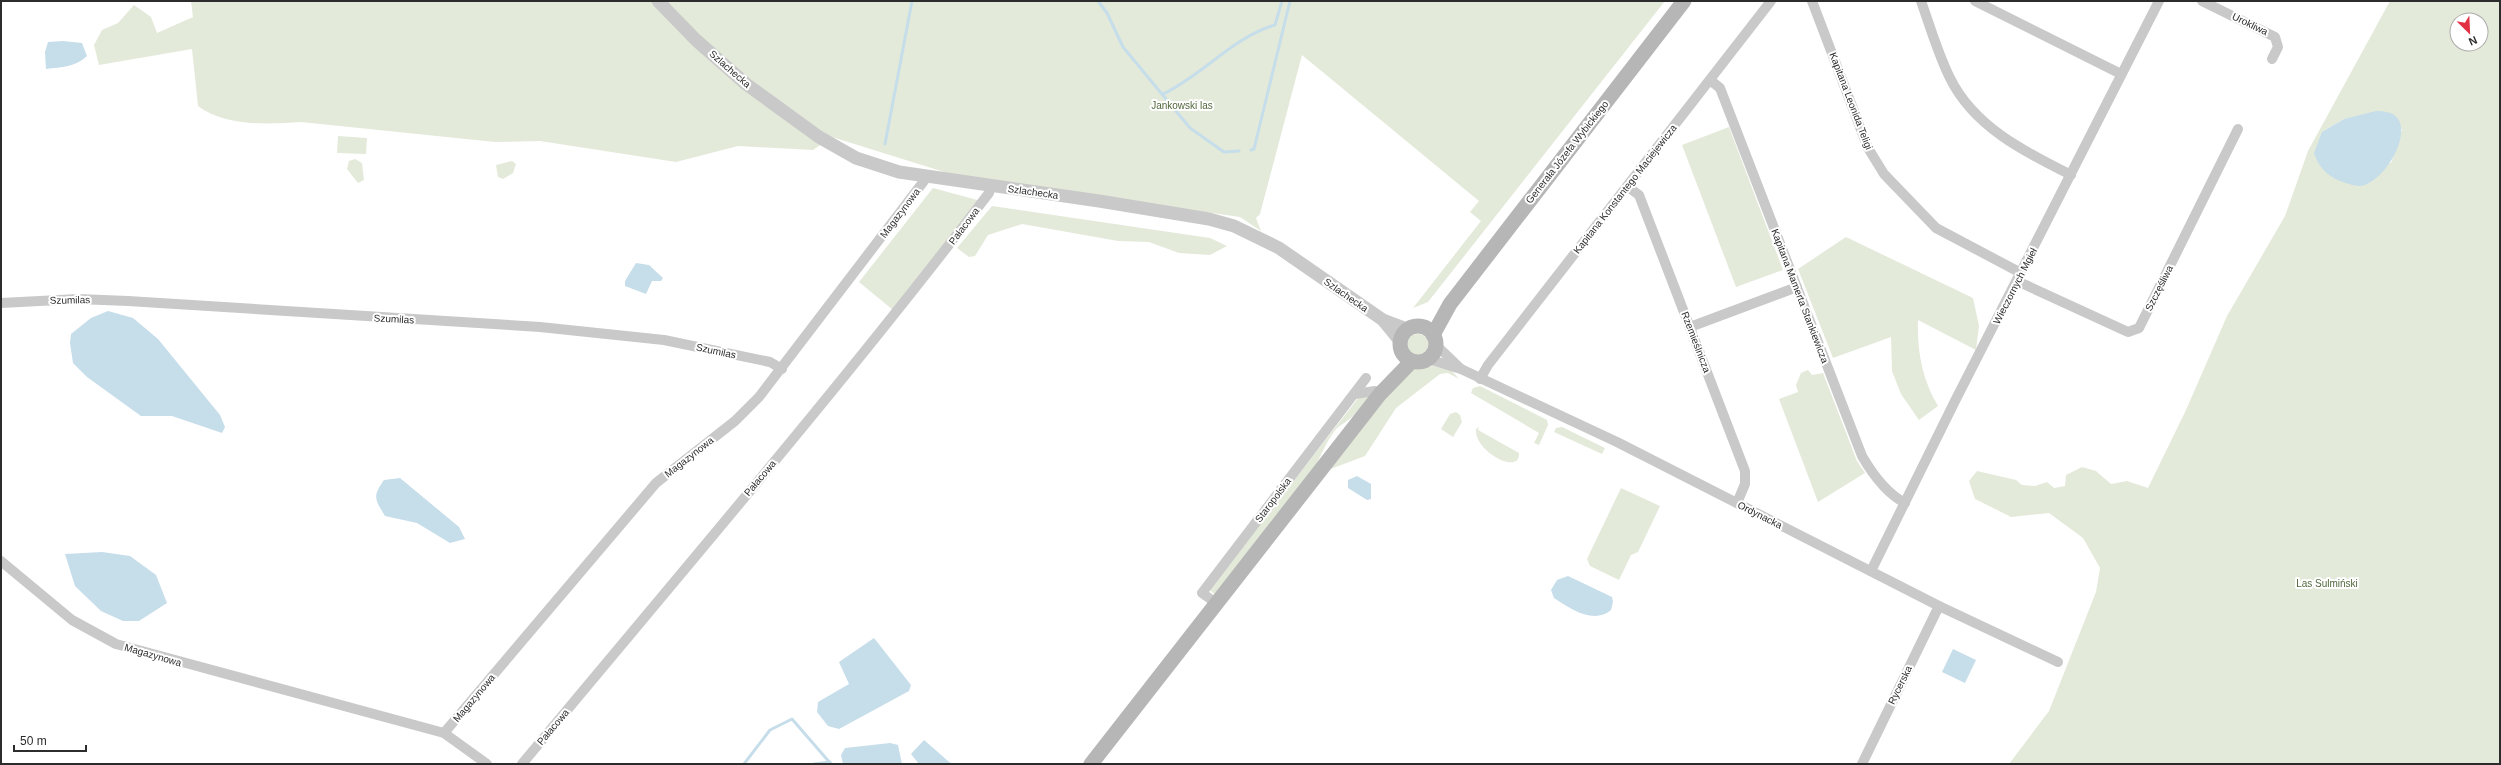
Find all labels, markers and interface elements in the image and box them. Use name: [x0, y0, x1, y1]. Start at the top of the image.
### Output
street label: Urokliwa: [2230, 11, 2270, 38]
north arrow: [2449, 12, 2489, 52]
text: N: [2467, 34, 2479, 48]
street label: Szlachecka: [707, 48, 753, 90]
street label: Kapitana Leonida Teligi: [1827, 51, 1875, 151]
street label: Generała Józefa Wybickiego: [1524, 98, 1611, 206]
park label: Jankowski las: [1151, 100, 1213, 111]
street label: Kapitana Konstantego Maciejewicza: [1571, 122, 1679, 256]
street label: Szlachecka: [1007, 183, 1060, 201]
street label: Magazynowa: [878, 186, 922, 240]
street label: Pałacowa: [947, 205, 982, 247]
street label: Kapitana Mamerta Stankiewicza: [1769, 227, 1831, 365]
street label: Wieczornych Mgieł: [1991, 245, 2039, 326]
street label: Szczęśliwa: [2143, 263, 2175, 313]
street label: Szlachecka: [1322, 276, 1370, 314]
street label: Szumilas: [50, 294, 90, 306]
street label: Rzemieślnicza: [1679, 310, 1713, 374]
street label: Szumilas: [373, 312, 415, 326]
street label: Szumilas: [695, 341, 737, 361]
street label: Magazynowa: [662, 434, 716, 479]
street label: Pałacowa: [742, 458, 778, 498]
street label: Staropolska: [1253, 475, 1294, 524]
street label: Ordynacka: [1736, 499, 1784, 531]
park label: Las Sulmiński: [2296, 578, 2358, 589]
street label: Magazynowa: [123, 642, 183, 669]
street label: Rycerska: [1886, 663, 1914, 706]
street label: Magazynowa: [451, 672, 497, 724]
street label: Pałacowa: [535, 707, 571, 747]
scale bar: [14, 727, 86, 753]
text: 50 m: [20, 734, 47, 748]

